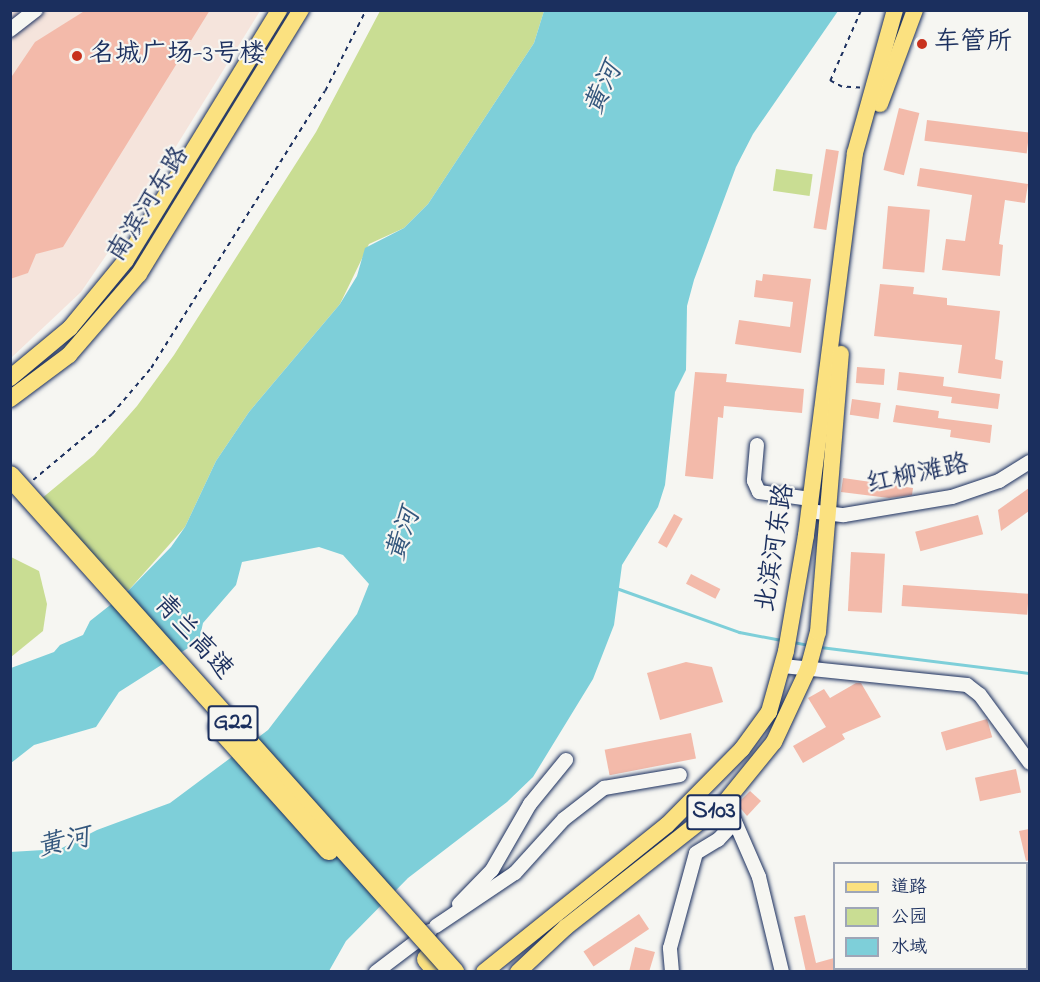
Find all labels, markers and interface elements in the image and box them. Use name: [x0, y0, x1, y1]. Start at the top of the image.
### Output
place label: 车管所: [934, 28, 1012, 60]
marker: 车管所: [915, 37, 929, 51]
place label: 名城广场-3号楼: [89, 40, 265, 72]
marker: 名城广场-3号楼: [70, 49, 84, 63]
water label: 黄河: [578, 58, 630, 120]
street label: 南滨河东路: [102, 142, 198, 268]
street label: 红柳滩路: [864, 450, 972, 502]
street label: 北滨河东路: [751, 481, 803, 615]
water label: 黄河: [380, 504, 428, 566]
street label: 青兰高速: [146, 589, 238, 687]
road number: G22: [208, 702, 258, 744]
road number: S103: [686, 791, 742, 833]
water label: 黄河: [34, 822, 94, 864]
legend: [833, 862, 1028, 970]
text: 道路: [891, 875, 927, 901]
text: 公园: [891, 905, 927, 931]
text: 水域: [891, 935, 927, 961]

